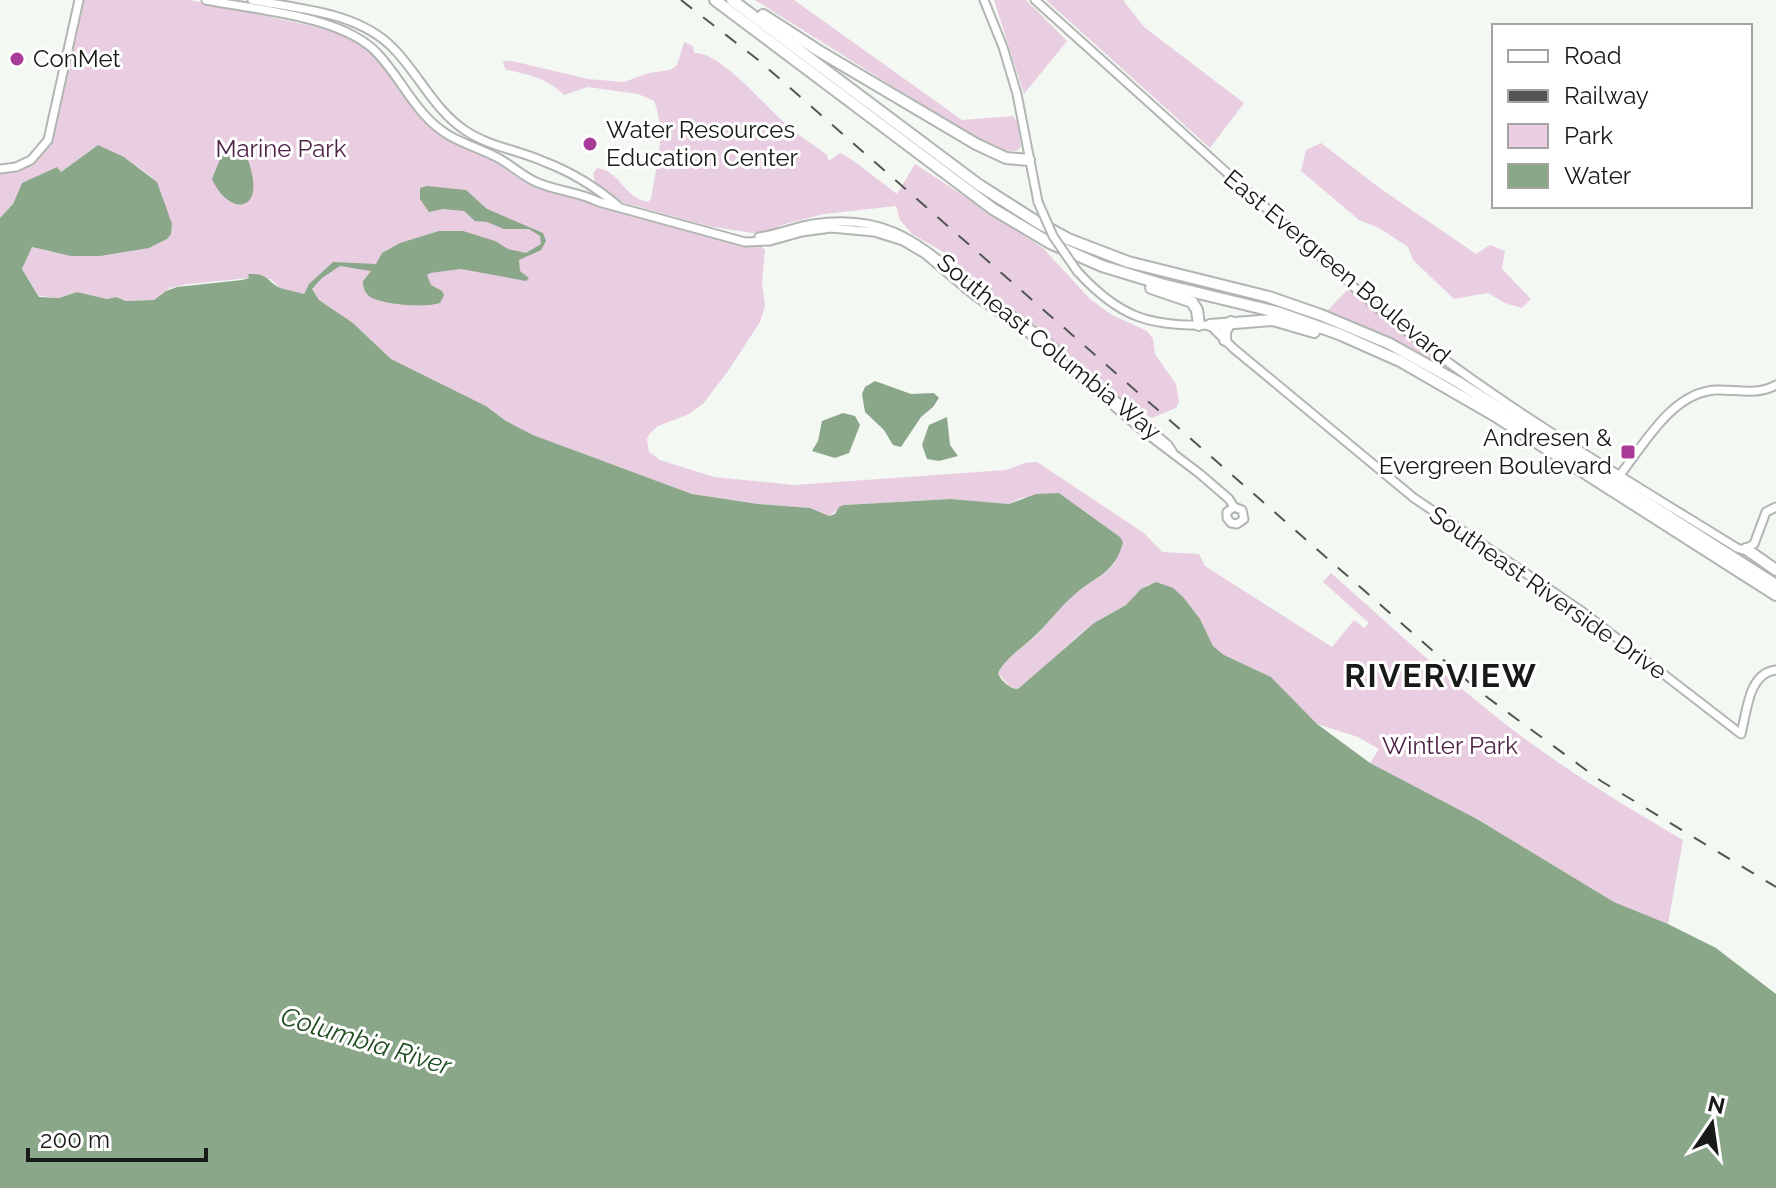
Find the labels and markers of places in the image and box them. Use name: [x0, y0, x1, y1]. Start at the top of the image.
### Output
place label: ConMet: [33, 44, 121, 73]
marker: ConMet: [8, 50, 26, 68]
place label: Water Resources Education Center: [606, 115, 799, 172]
marker: Water Resources Education Center: [581, 135, 599, 153]
place label: Andresen & Evergreen Boulevard: [1379, 423, 1612, 480]
marker: Andresen & Evergreen Boulevard: [1619, 443, 1637, 461]

